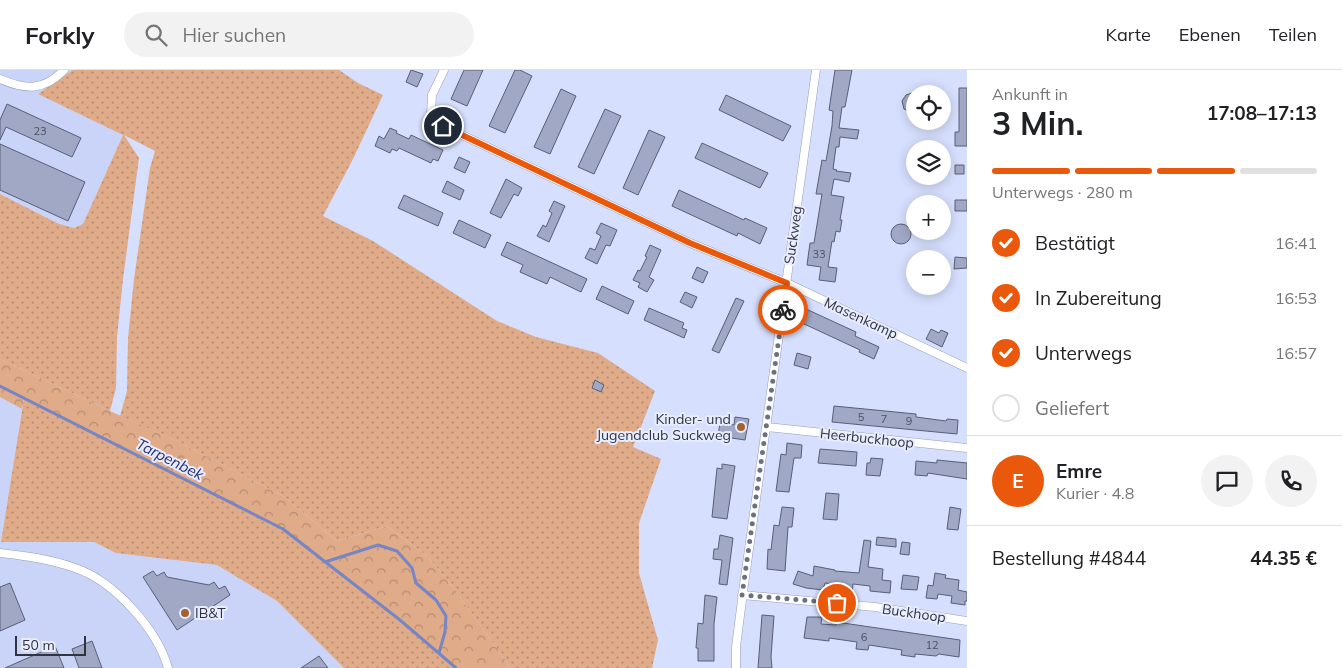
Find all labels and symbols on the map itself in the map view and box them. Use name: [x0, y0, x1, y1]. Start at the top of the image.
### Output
pin: [422, 105, 464, 147]
house number: 23: [33, 124, 47, 138]
street label: Suckweg: [780, 205, 806, 265]
house number: 33: [812, 247, 826, 261]
courier: [758, 285, 808, 335]
street label: Masenkamp: [821, 293, 901, 343]
place label: Kinder- und Jugendclub Suckweg: [596, 410, 731, 444]
house number: 5: [858, 410, 865, 424]
house number: 7: [881, 412, 887, 426]
house number: 9: [906, 414, 912, 428]
marker: Kinder- und Jugendclub Suckweg: [735, 421, 747, 433]
street label: Heerbuckhoop: [819, 424, 915, 452]
water label: Tarpenbek: [133, 434, 208, 485]
pin: [816, 582, 858, 624]
street label: Buckhoop: [881, 600, 947, 626]
place label: IB&T: [195, 604, 226, 622]
marker: IB&T: [179, 607, 191, 619]
house number: 6: [861, 630, 868, 644]
scale bar: [15, 633, 86, 656]
house number: 12: [925, 638, 939, 652]

